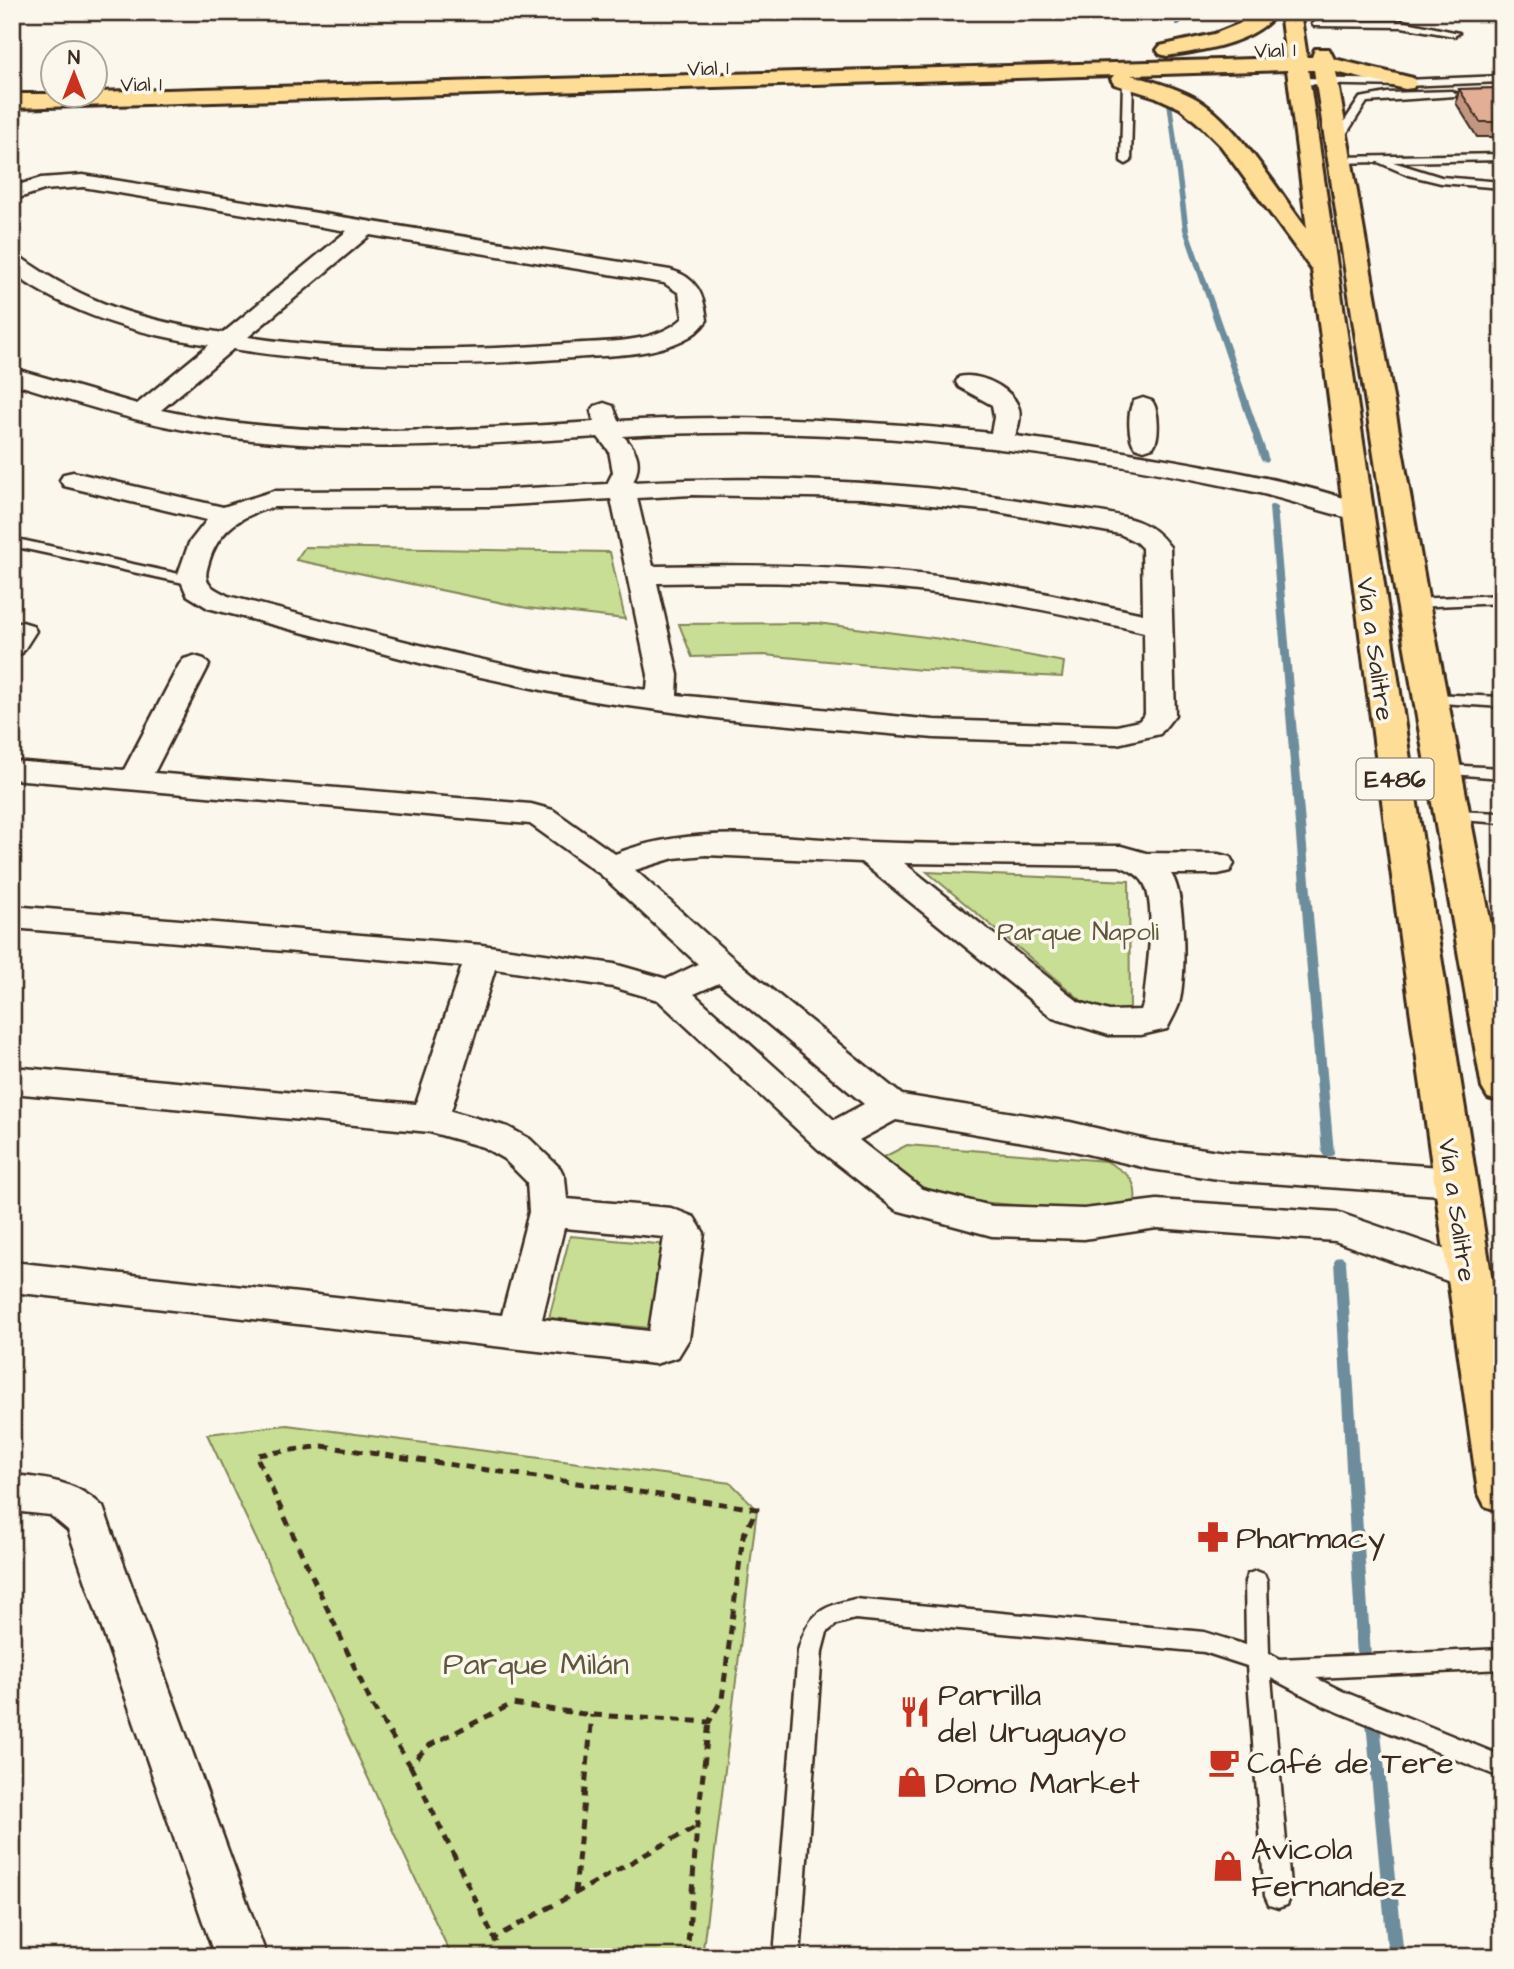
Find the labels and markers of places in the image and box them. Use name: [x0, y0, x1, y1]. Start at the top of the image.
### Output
place label: Pharmacy: [1236, 1516, 1385, 1561]
pharmacy icon: Pharmacy: [1196, 1520, 1230, 1554]
place label: Parrilla del Uruguayo: [938, 1673, 1126, 1755]
restaurant icon: Parrilla del Uruguayo: [898, 1695, 932, 1729]
place label: Café de Tere: [1247, 1741, 1454, 1786]
cafe icon: Café de Tere: [1207, 1745, 1241, 1779]
place label: Domo Market: [935, 1761, 1140, 1806]
shop icon: Domo Market: [895, 1765, 929, 1799]
place label: Avicola Fernandez: [1251, 1827, 1406, 1909]
shop icon: Avicola Fernandez: [1211, 1849, 1245, 1883]

